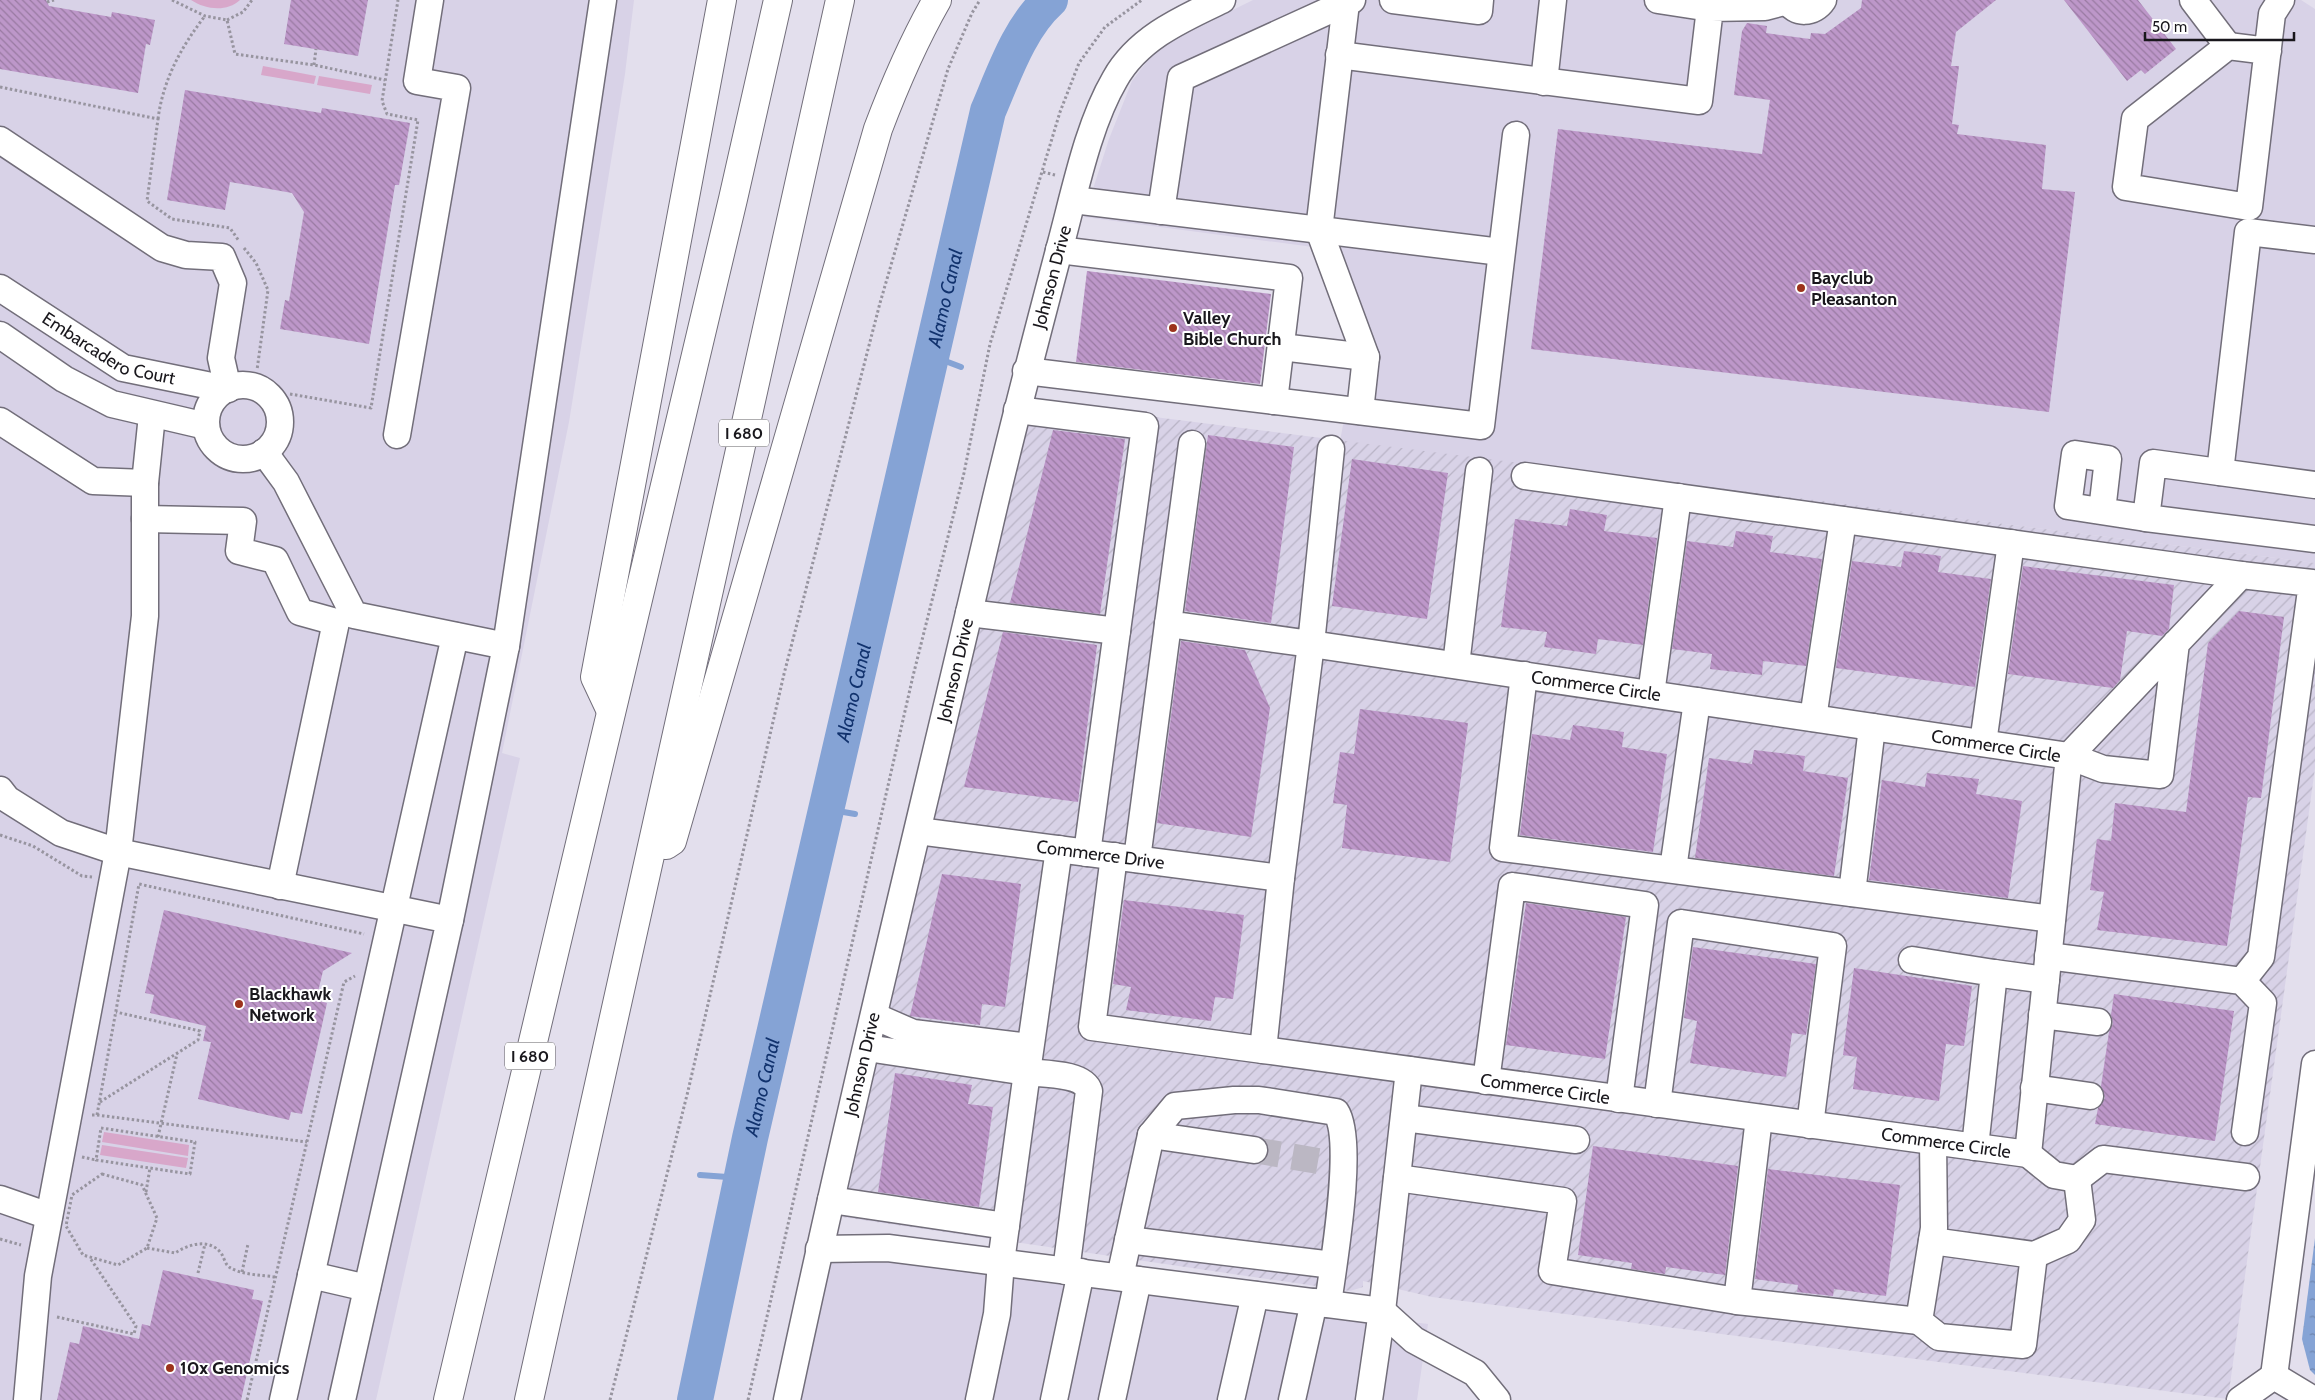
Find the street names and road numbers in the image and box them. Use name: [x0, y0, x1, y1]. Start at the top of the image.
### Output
street label: Johnson Drive: [1028, 223, 1076, 332]
street label: Embarcadero Court: [38, 307, 177, 389]
road number: I 680: [719, 419, 769, 446]
street label: Johnson Drive: [932, 616, 978, 725]
street label: Commerce Circle: [1530, 666, 1662, 706]
street label: Commerce Circle: [1930, 725, 2062, 767]
street label: Commerce Drive: [1035, 835, 1166, 874]
street label: Johnson Drive: [839, 1010, 885, 1119]
road number: I 680: [505, 1042, 555, 1070]
street label: Commerce Circle: [1479, 1069, 1611, 1109]
street label: Commerce Circle: [1880, 1123, 2012, 1163]

